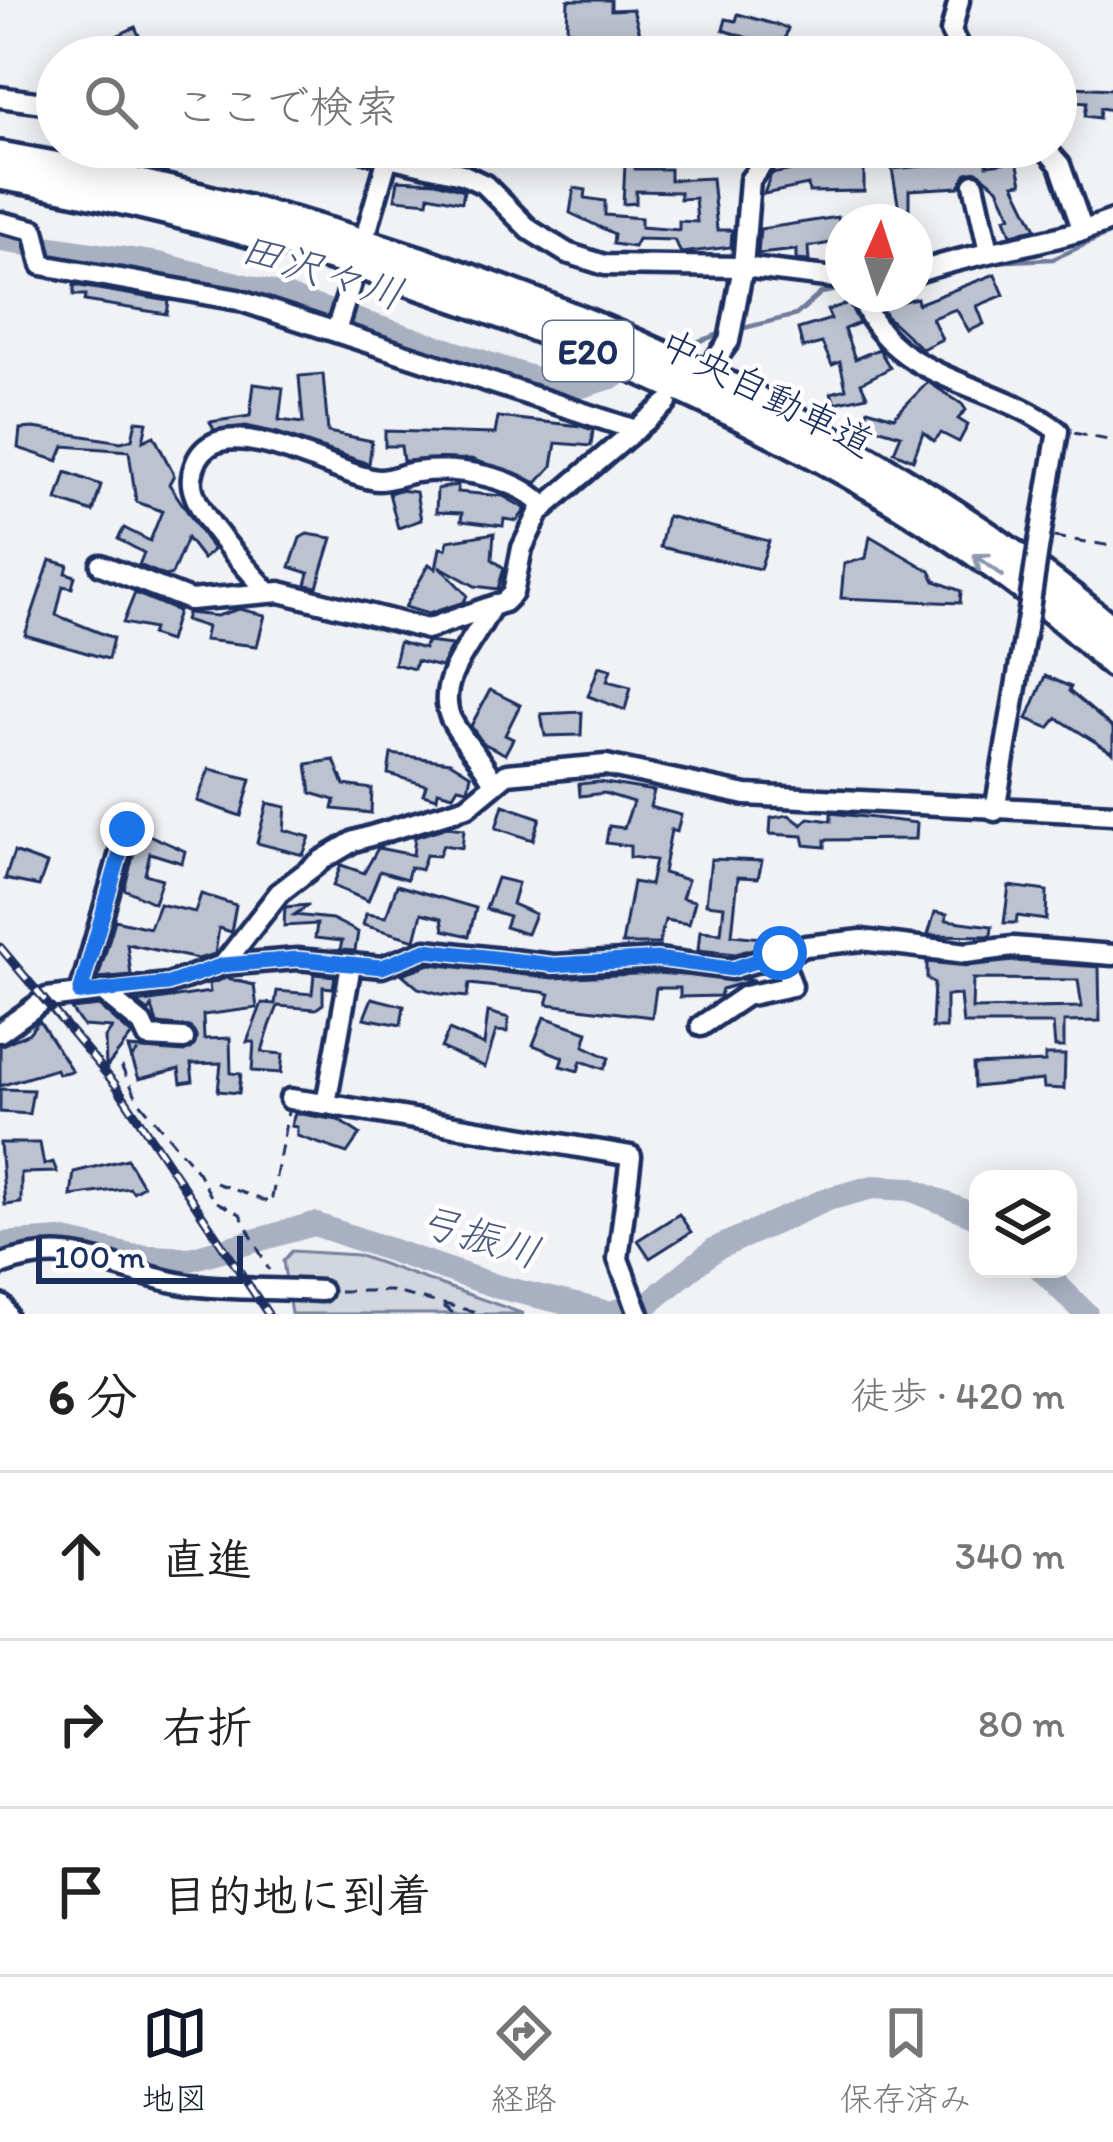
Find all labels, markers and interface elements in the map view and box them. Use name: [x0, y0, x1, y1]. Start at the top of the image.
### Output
search box: [36, 36, 1077, 168]
icon: search: [78, 69, 144, 135]
text: ここで検索: [174, 79, 399, 133]
north arrow: [825, 204, 933, 312]
water label: 田沢々川: [234, 222, 410, 320]
street label: 中央自動車道: [652, 319, 882, 467]
road number: E20: [543, 321, 633, 381]
one-way arrow: [972, 552, 1005, 578]
route end: [100, 802, 154, 856]
route start: [753, 926, 807, 980]
map controls: [969, 1170, 1077, 1278]
button: layers: [969, 1170, 1077, 1278]
water label: 弓振川: [411, 1193, 547, 1279]
scale bar: [36, 1230, 243, 1283]
text: 100 m: [54, 1237, 145, 1276]
text: 6 分: [48, 1366, 137, 1427]
text: 徒歩 · 420 m: [851, 1372, 1065, 1419]
icon: ahead: [48, 1523, 114, 1589]
text: 直進: [162, 1532, 252, 1586]
text: 340 m: [955, 1532, 1065, 1579]
icon: right: [48, 1691, 114, 1757]
text: 右折: [162, 1700, 252, 1754]
text: 80 m: [978, 1700, 1065, 1747]
icon: arrive: [48, 1859, 114, 1925]
text: 目的地に到着: [162, 1868, 432, 1922]
tab: 地図: [142, 2000, 208, 2120]
tab: 経路: [491, 2000, 557, 2120]
tab: 保存済み: [840, 2000, 972, 2120]

